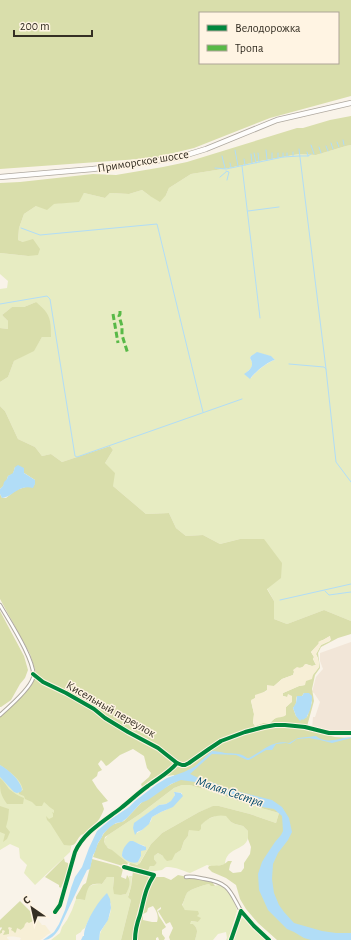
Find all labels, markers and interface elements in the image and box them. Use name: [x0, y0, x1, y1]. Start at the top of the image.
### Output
scale bar: [14, 12, 92, 38]
legend: [199, 12, 339, 64]
text: 200 m: [20, 20, 50, 32]
text: Велодорожка: [235, 22, 301, 34]
text: Тропа: [235, 42, 264, 54]
street label: Приморское шоссе: [96, 148, 190, 174]
street label: Кисельный переулок: [64, 679, 158, 741]
water label: Малая Сестра: [194, 775, 265, 810]
north arrow: [12, 888, 52, 928]
text: С: [21, 894, 32, 906]

